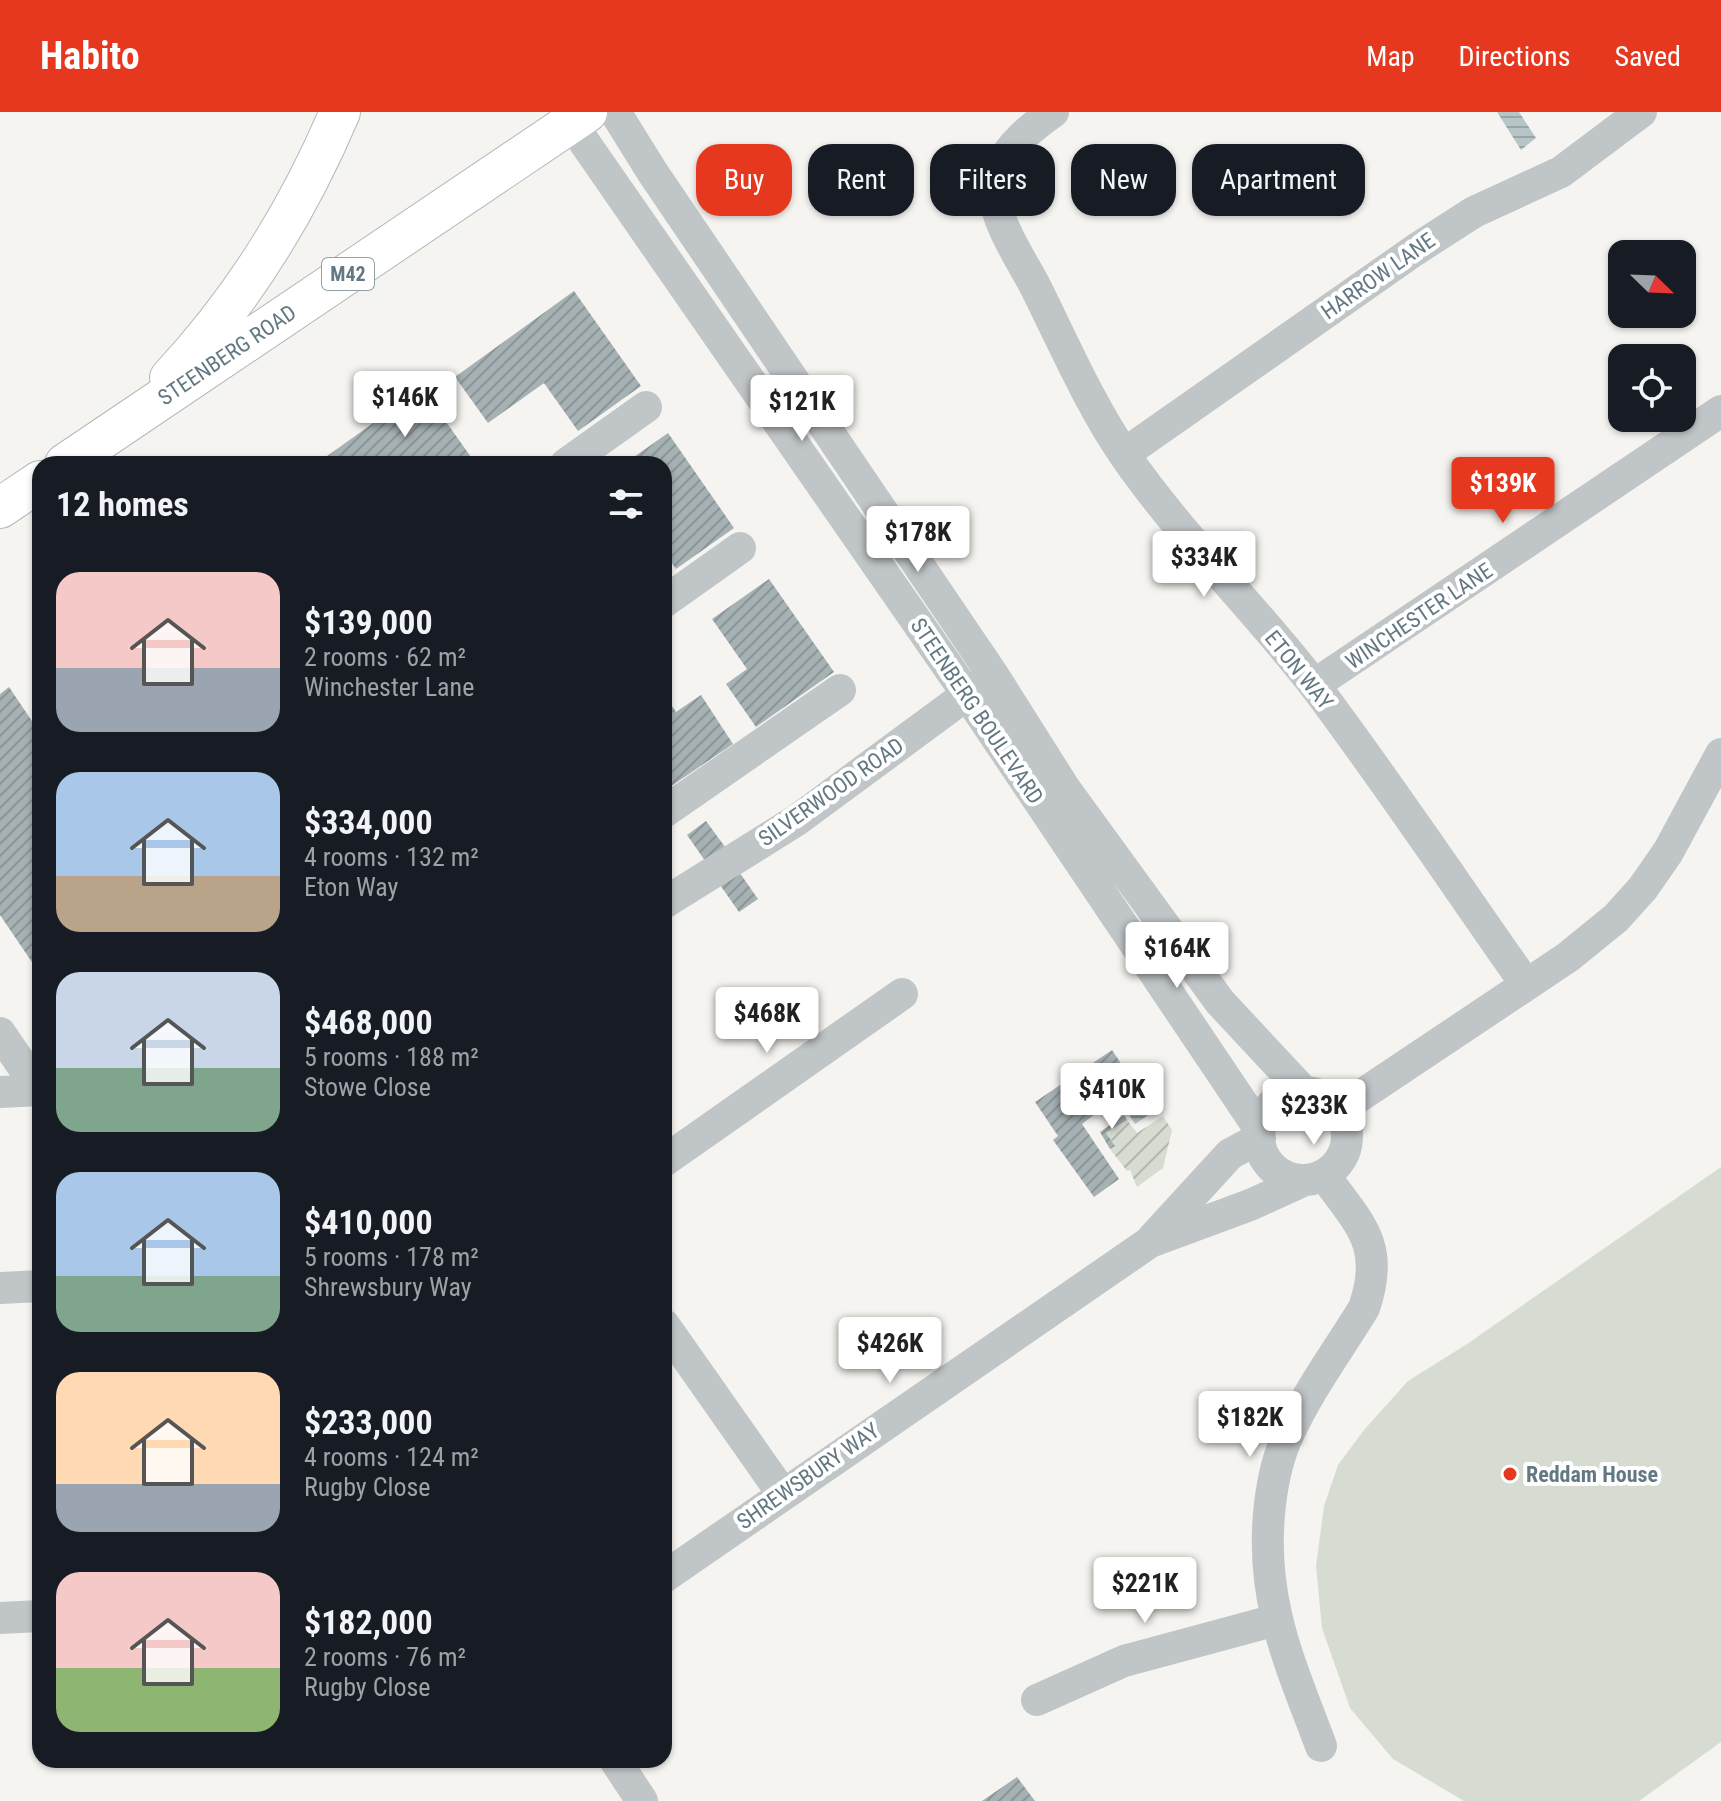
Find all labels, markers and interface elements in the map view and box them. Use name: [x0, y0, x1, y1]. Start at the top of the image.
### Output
text: Habito: [40, 34, 140, 78]
text: Map: [1366, 40, 1415, 73]
text: Directions: [1459, 40, 1570, 73]
text: Saved: [1614, 40, 1681, 73]
chip: Buy: [696, 144, 792, 216]
chip: Rent: [808, 144, 914, 216]
chip: Filters: [930, 144, 1055, 216]
chip: New: [1071, 144, 1176, 216]
chip: Apartment: [1192, 144, 1365, 216]
street label: HARROW LANE: [1316, 228, 1440, 324]
north arrow: [1608, 240, 1696, 328]
map controls: [1608, 240, 1696, 432]
road number: M42: [322, 258, 374, 290]
street label: STEENBERG ROAD: [153, 300, 301, 410]
button: locate: [1608, 344, 1696, 432]
pin: $146K: [349, 371, 461, 439]
pin: $121K: [746, 375, 858, 443]
text: $146K: [372, 382, 438, 412]
text: $121K: [769, 386, 835, 416]
pin: $139K: [1447, 457, 1559, 525]
text: $139K: [1470, 468, 1536, 498]
icon: filters: [604, 482, 648, 526]
text: 12 homes: [56, 484, 189, 524]
pin: $178K: [862, 506, 974, 574]
text: $178K: [885, 517, 951, 547]
pin: $334K: [1148, 531, 1260, 599]
text: $334K: [1171, 542, 1237, 572]
street label: WINCHESTER LANE: [1341, 558, 1497, 674]
text: $139,000: [304, 602, 433, 642]
icon: home: [120, 604, 216, 700]
street label: STEENBERG BOULEVARD: [906, 613, 1048, 809]
street label: ETON WAY: [1260, 626, 1338, 715]
text: 2 rooms · 62 m²: [304, 642, 466, 672]
text: Winchester Lane: [304, 672, 474, 702]
street label: SILVERWOOD ROAD: [754, 733, 908, 851]
text: $334,000: [304, 802, 433, 842]
icon: home: [120, 804, 216, 900]
text: 4 rooms · 132 m²: [304, 842, 479, 872]
text: Eton Way: [304, 872, 398, 902]
pin: $164K: [1121, 922, 1233, 990]
text: $164K: [1144, 933, 1210, 963]
pin: $468K: [711, 987, 823, 1055]
text: $468K: [734, 998, 800, 1028]
text: $468,000: [304, 1002, 433, 1042]
icon: home: [120, 1004, 216, 1100]
text: 5 rooms · 188 m²: [304, 1042, 479, 1072]
pin: $410K: [1056, 1063, 1168, 1131]
text: Stowe Close: [304, 1072, 431, 1102]
text: $410K: [1079, 1074, 1145, 1104]
pin: $233K: [1258, 1079, 1370, 1147]
text: $233K: [1281, 1090, 1347, 1120]
text: $410,000: [304, 1202, 433, 1242]
icon: home: [120, 1204, 216, 1300]
text: 5 rooms · 178 m²: [304, 1242, 479, 1272]
text: Shrewsbury Way: [304, 1272, 471, 1302]
pin: $426K: [834, 1317, 946, 1385]
text: $426K: [857, 1328, 923, 1358]
pin: $182K: [1194, 1391, 1306, 1459]
text: $233,000: [304, 1402, 433, 1442]
text: $182K: [1217, 1402, 1283, 1432]
icon: home: [120, 1404, 216, 1500]
street label: SHREWSBURY WAY: [732, 1417, 884, 1534]
text: 4 rooms · 124 m²: [304, 1442, 479, 1472]
place label: Reddam House: [1526, 1462, 1658, 1487]
marker: Reddam House: [1501, 1465, 1519, 1483]
text: Rugby Close: [304, 1472, 430, 1502]
pin: $221K: [1089, 1557, 1201, 1625]
text: $221K: [1112, 1568, 1178, 1598]
text: $182,000: [304, 1602, 433, 1642]
icon: home: [120, 1604, 216, 1700]
text: 2 rooms · 76 m²: [304, 1642, 466, 1672]
text: Rugby Close: [304, 1672, 430, 1702]

